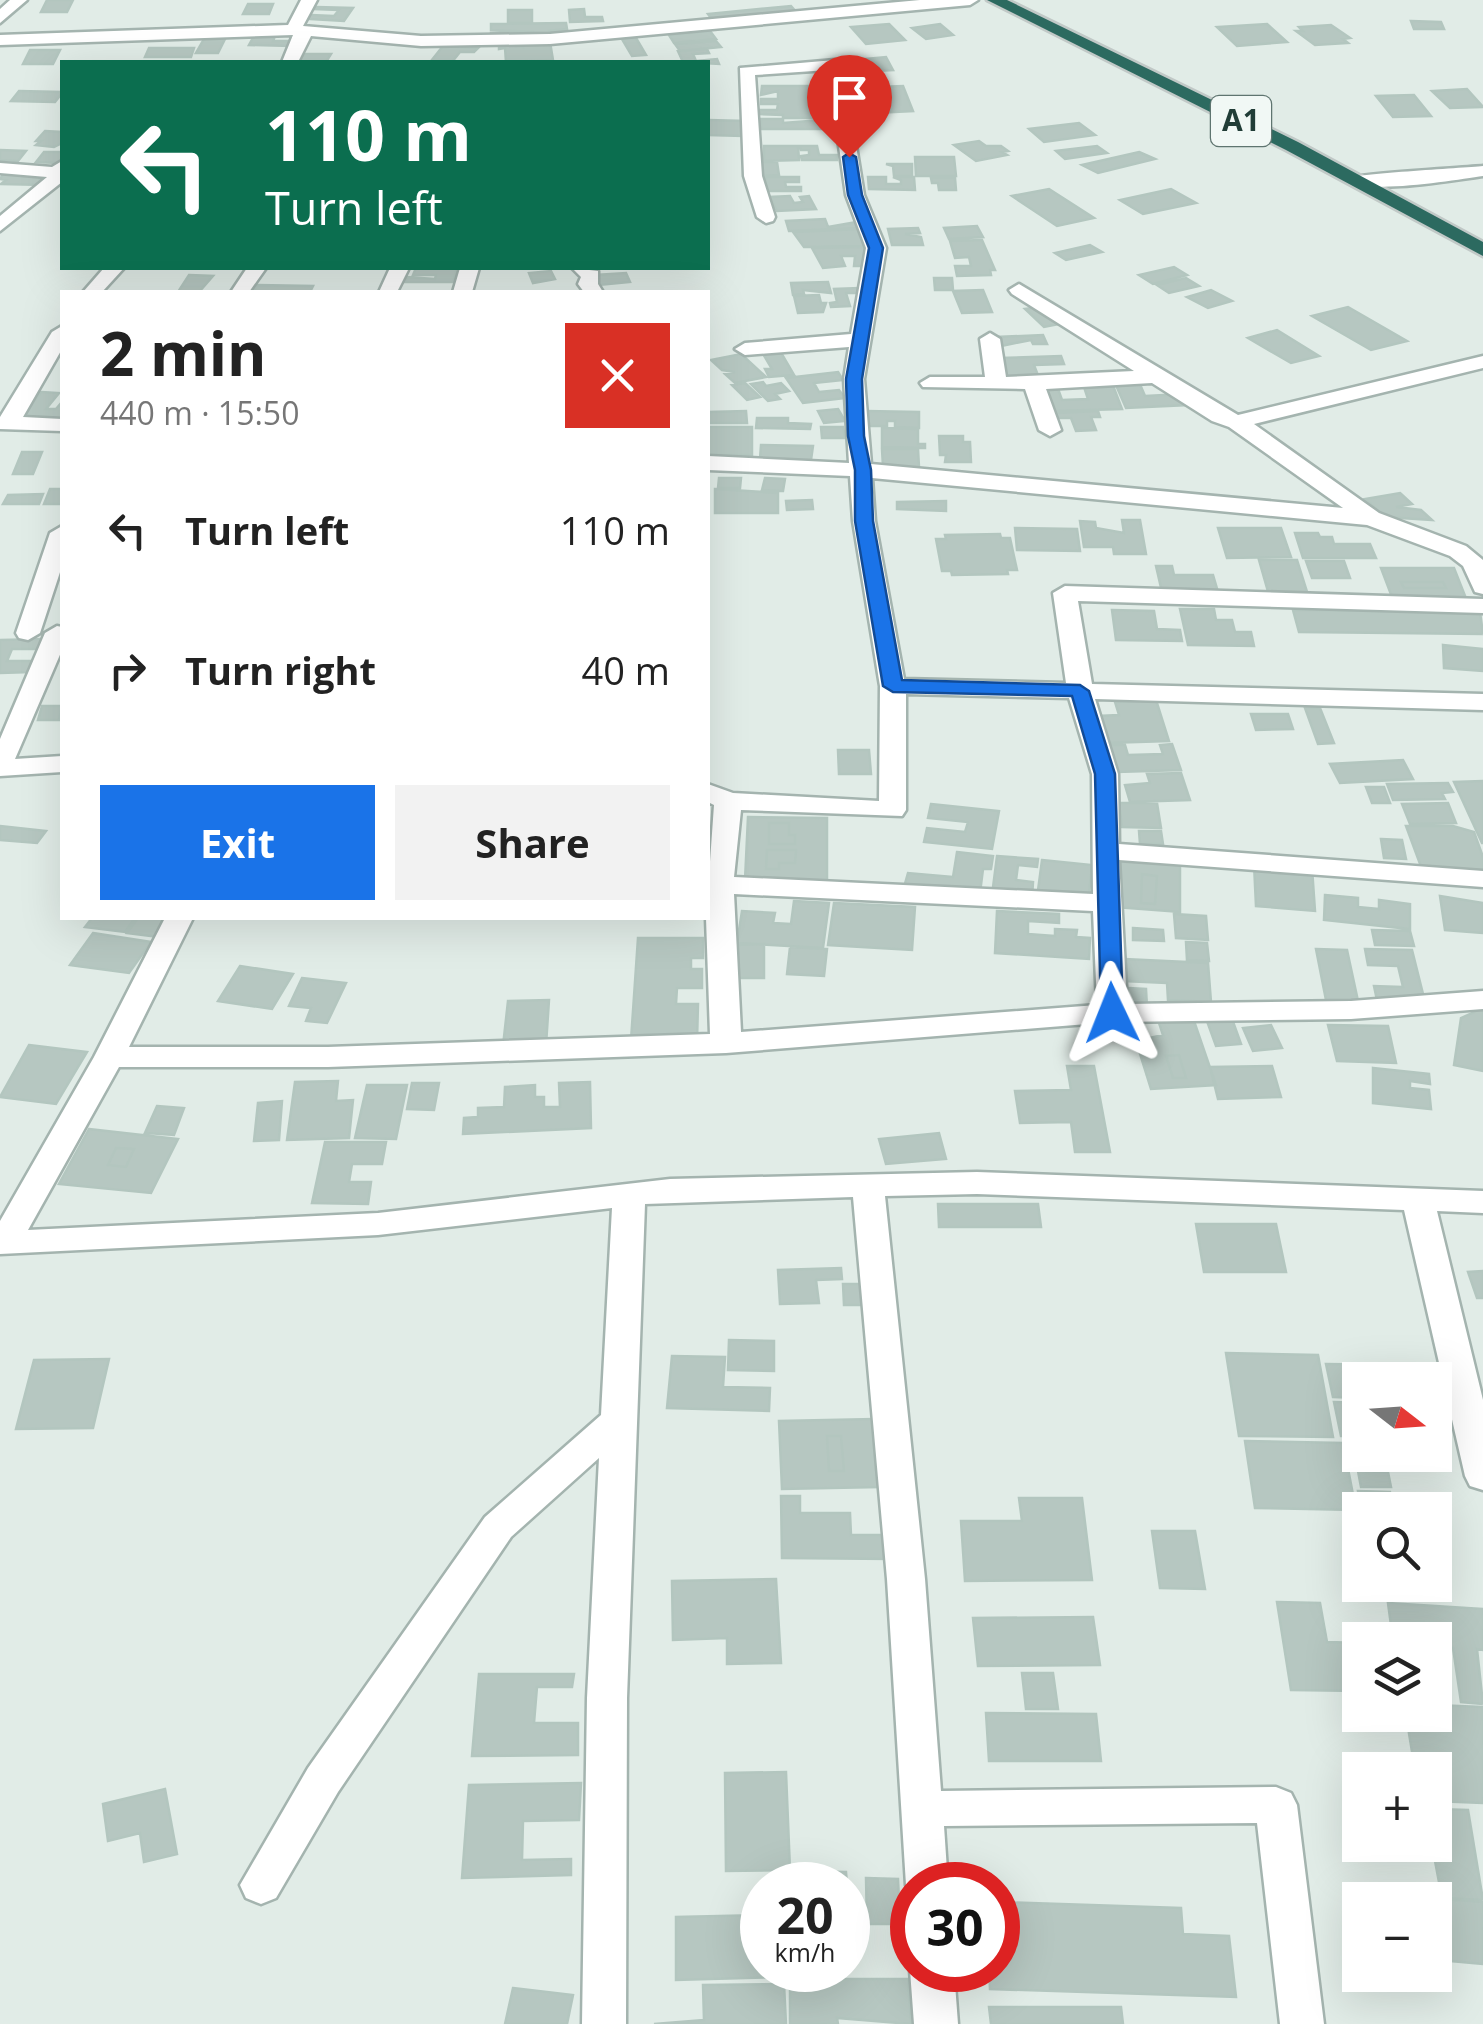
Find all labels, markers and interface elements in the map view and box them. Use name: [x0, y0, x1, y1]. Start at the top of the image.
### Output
pin: [807, 55, 892, 158]
icon: arrive: [822, 70, 877, 125]
text: 110 m: [265, 86, 472, 182]
road number: A1: [1211, 96, 1271, 146]
icon: left: [100, 100, 230, 230]
text: Turn left: [265, 177, 443, 238]
text: 2 min: [100, 312, 267, 394]
button: close: [565, 323, 670, 428]
text: 440 m · 15:50: [100, 391, 299, 434]
icon: left: [100, 503, 155, 558]
text: Turn left: [185, 504, 349, 556]
text: 110 m: [560, 504, 670, 556]
icon: right: [100, 643, 155, 698]
text: Turn right: [185, 644, 376, 696]
text: 40 m: [581, 644, 670, 696]
button: Exit: [100, 785, 375, 900]
button: Share: [395, 785, 670, 900]
position arrow: [1060, 961, 1164, 1065]
north arrow: [1342, 1362, 1452, 1472]
map controls: [1342, 1362, 1452, 1992]
button: search: [1342, 1492, 1452, 1602]
button: layers: [1342, 1622, 1452, 1732]
button: +: [1342, 1752, 1452, 1862]
speed limit sign: 30: [890, 1862, 1020, 1992]
text: 20: [776, 1881, 834, 1949]
button: −: [1342, 1882, 1452, 1992]
text: km/h: [775, 1935, 835, 1969]

